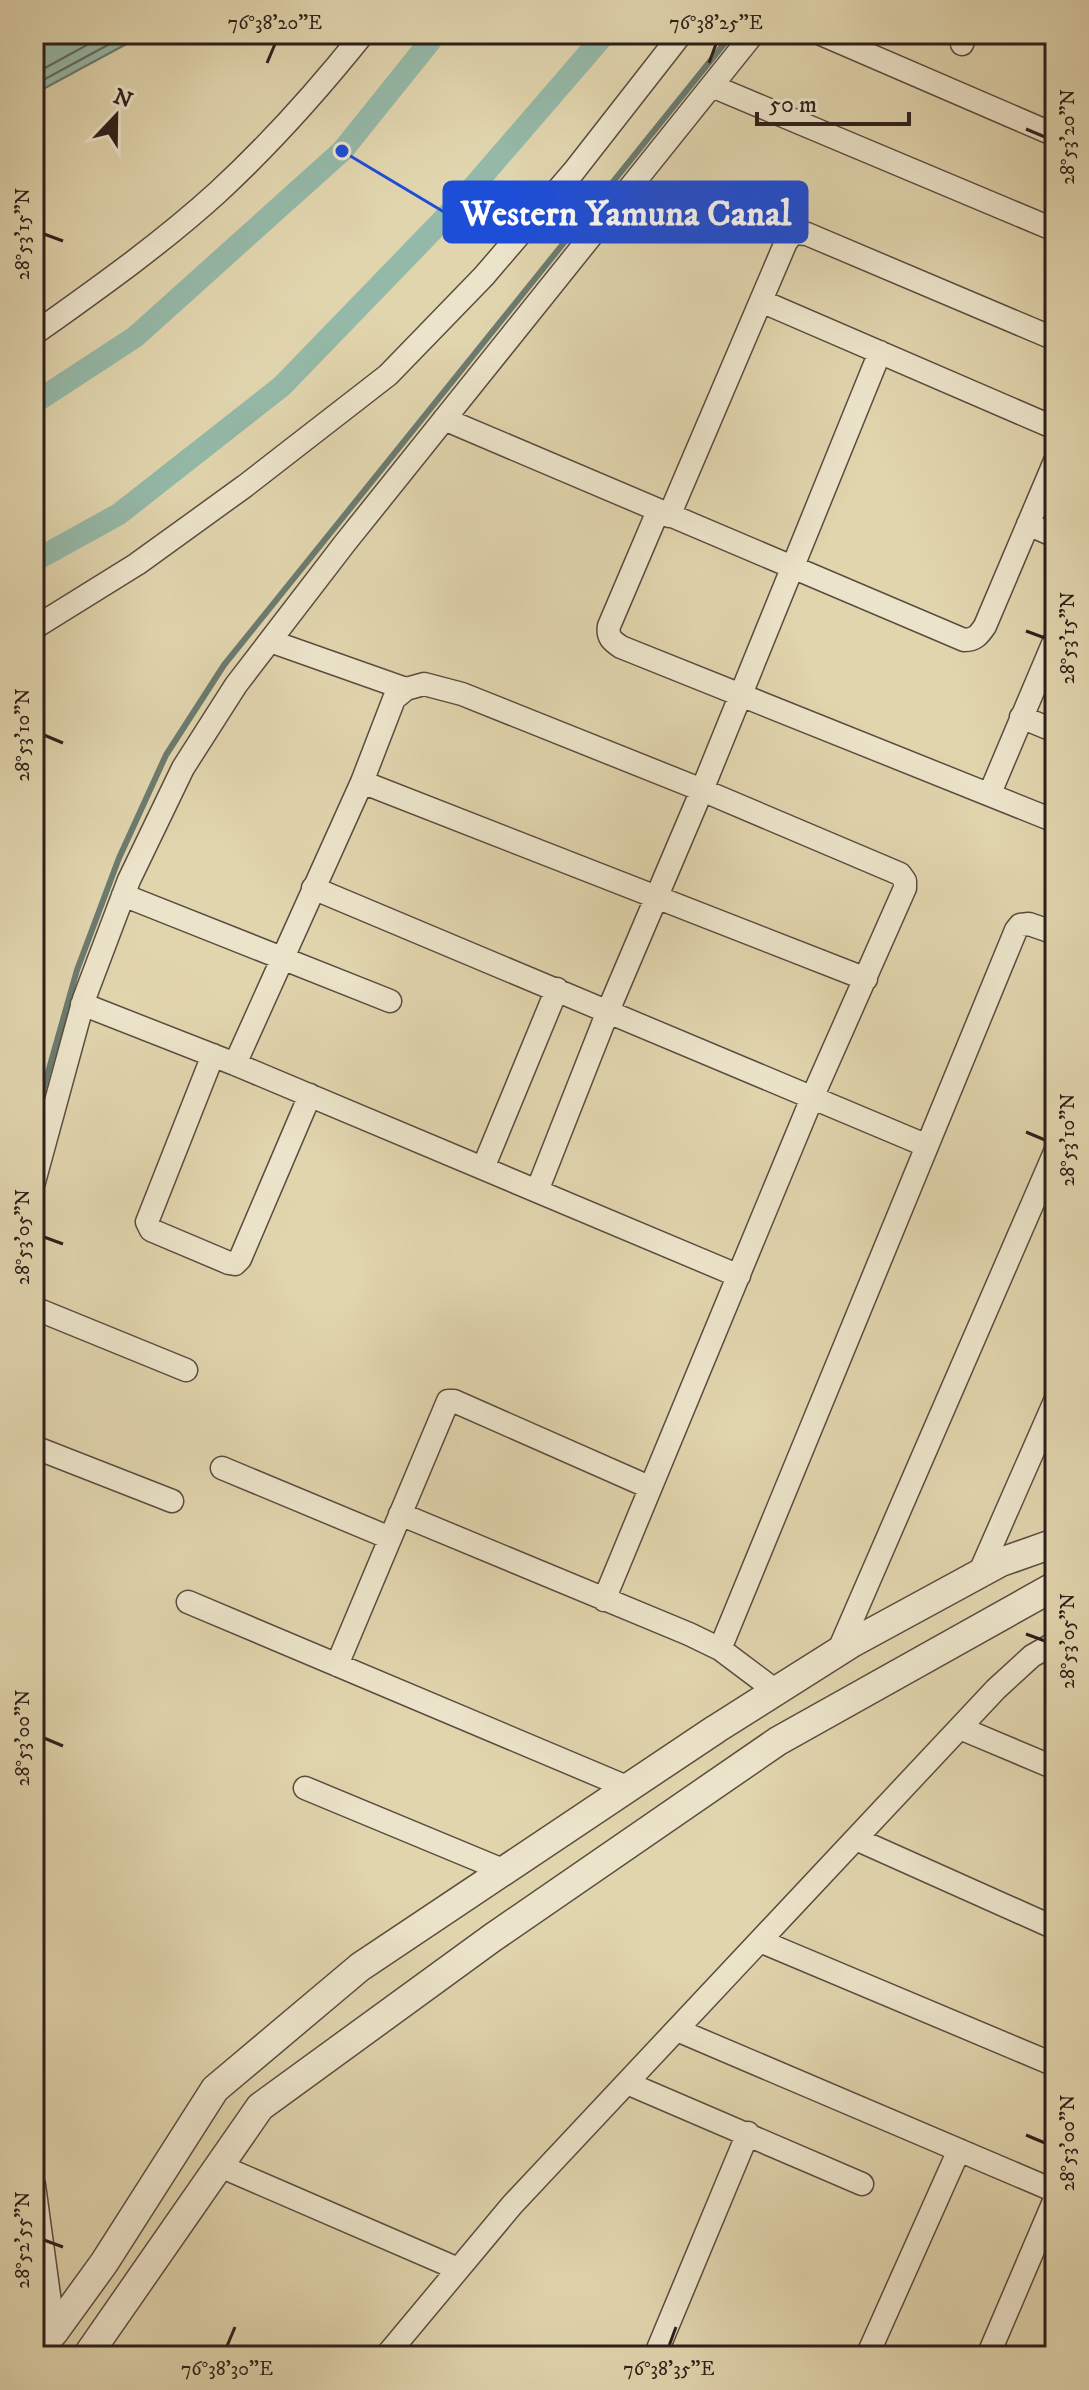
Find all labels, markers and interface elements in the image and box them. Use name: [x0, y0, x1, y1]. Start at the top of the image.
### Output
text: 76°38'20"E: [228, 11, 322, 36]
text: 76°38'25"E: [669, 11, 763, 36]
north arrow: [76, 76, 156, 156]
scale bar: [757, 76, 909, 126]
text: N: [109, 83, 136, 115]
text: 28°53'20"N: [1056, 89, 1081, 185]
text: 50 m: [769, 90, 817, 120]
callout: Western Yamuna Canal: [444, 182, 807, 242]
text: 28°53'15"N: [11, 188, 36, 280]
text: Western Yamuna Canal: [460, 192, 792, 237]
text: 28°53'15"N: [1056, 592, 1081, 684]
text: 28°53'10"N: [11, 688, 36, 782]
text: 28°53'10"N: [1056, 1093, 1081, 1187]
text: 28°53'05"N: [11, 1189, 36, 1285]
text: 28°53'05"N: [1056, 1593, 1081, 1689]
text: 28°53'00"N: [11, 1690, 36, 1786]
text: 28°53'00"N: [1056, 2095, 1081, 2191]
text: 28°52'55"N: [11, 2191, 36, 2289]
text: 76°38'30"E: [181, 2357, 273, 2382]
text: 76°38'35"E: [623, 2357, 715, 2382]

